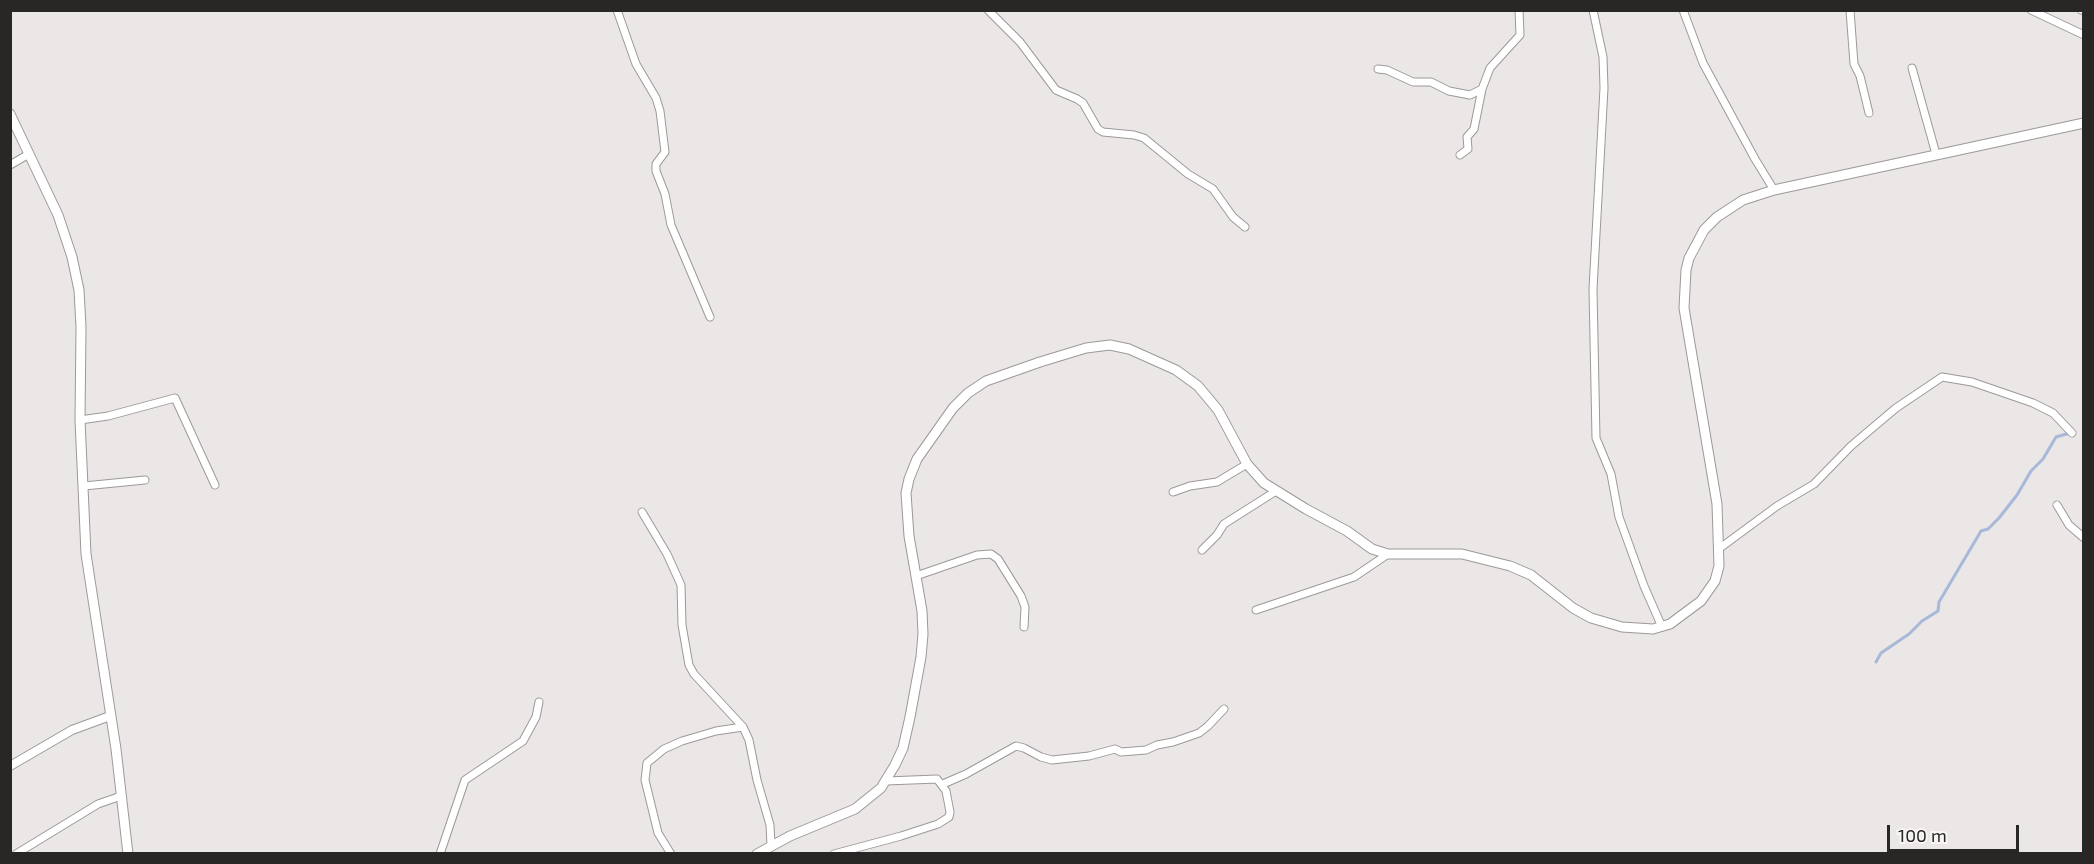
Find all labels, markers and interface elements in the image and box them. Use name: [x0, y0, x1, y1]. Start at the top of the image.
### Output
scale bar: [1890, 813, 2022, 851]
text: 100 m: [1898, 824, 1947, 846]

